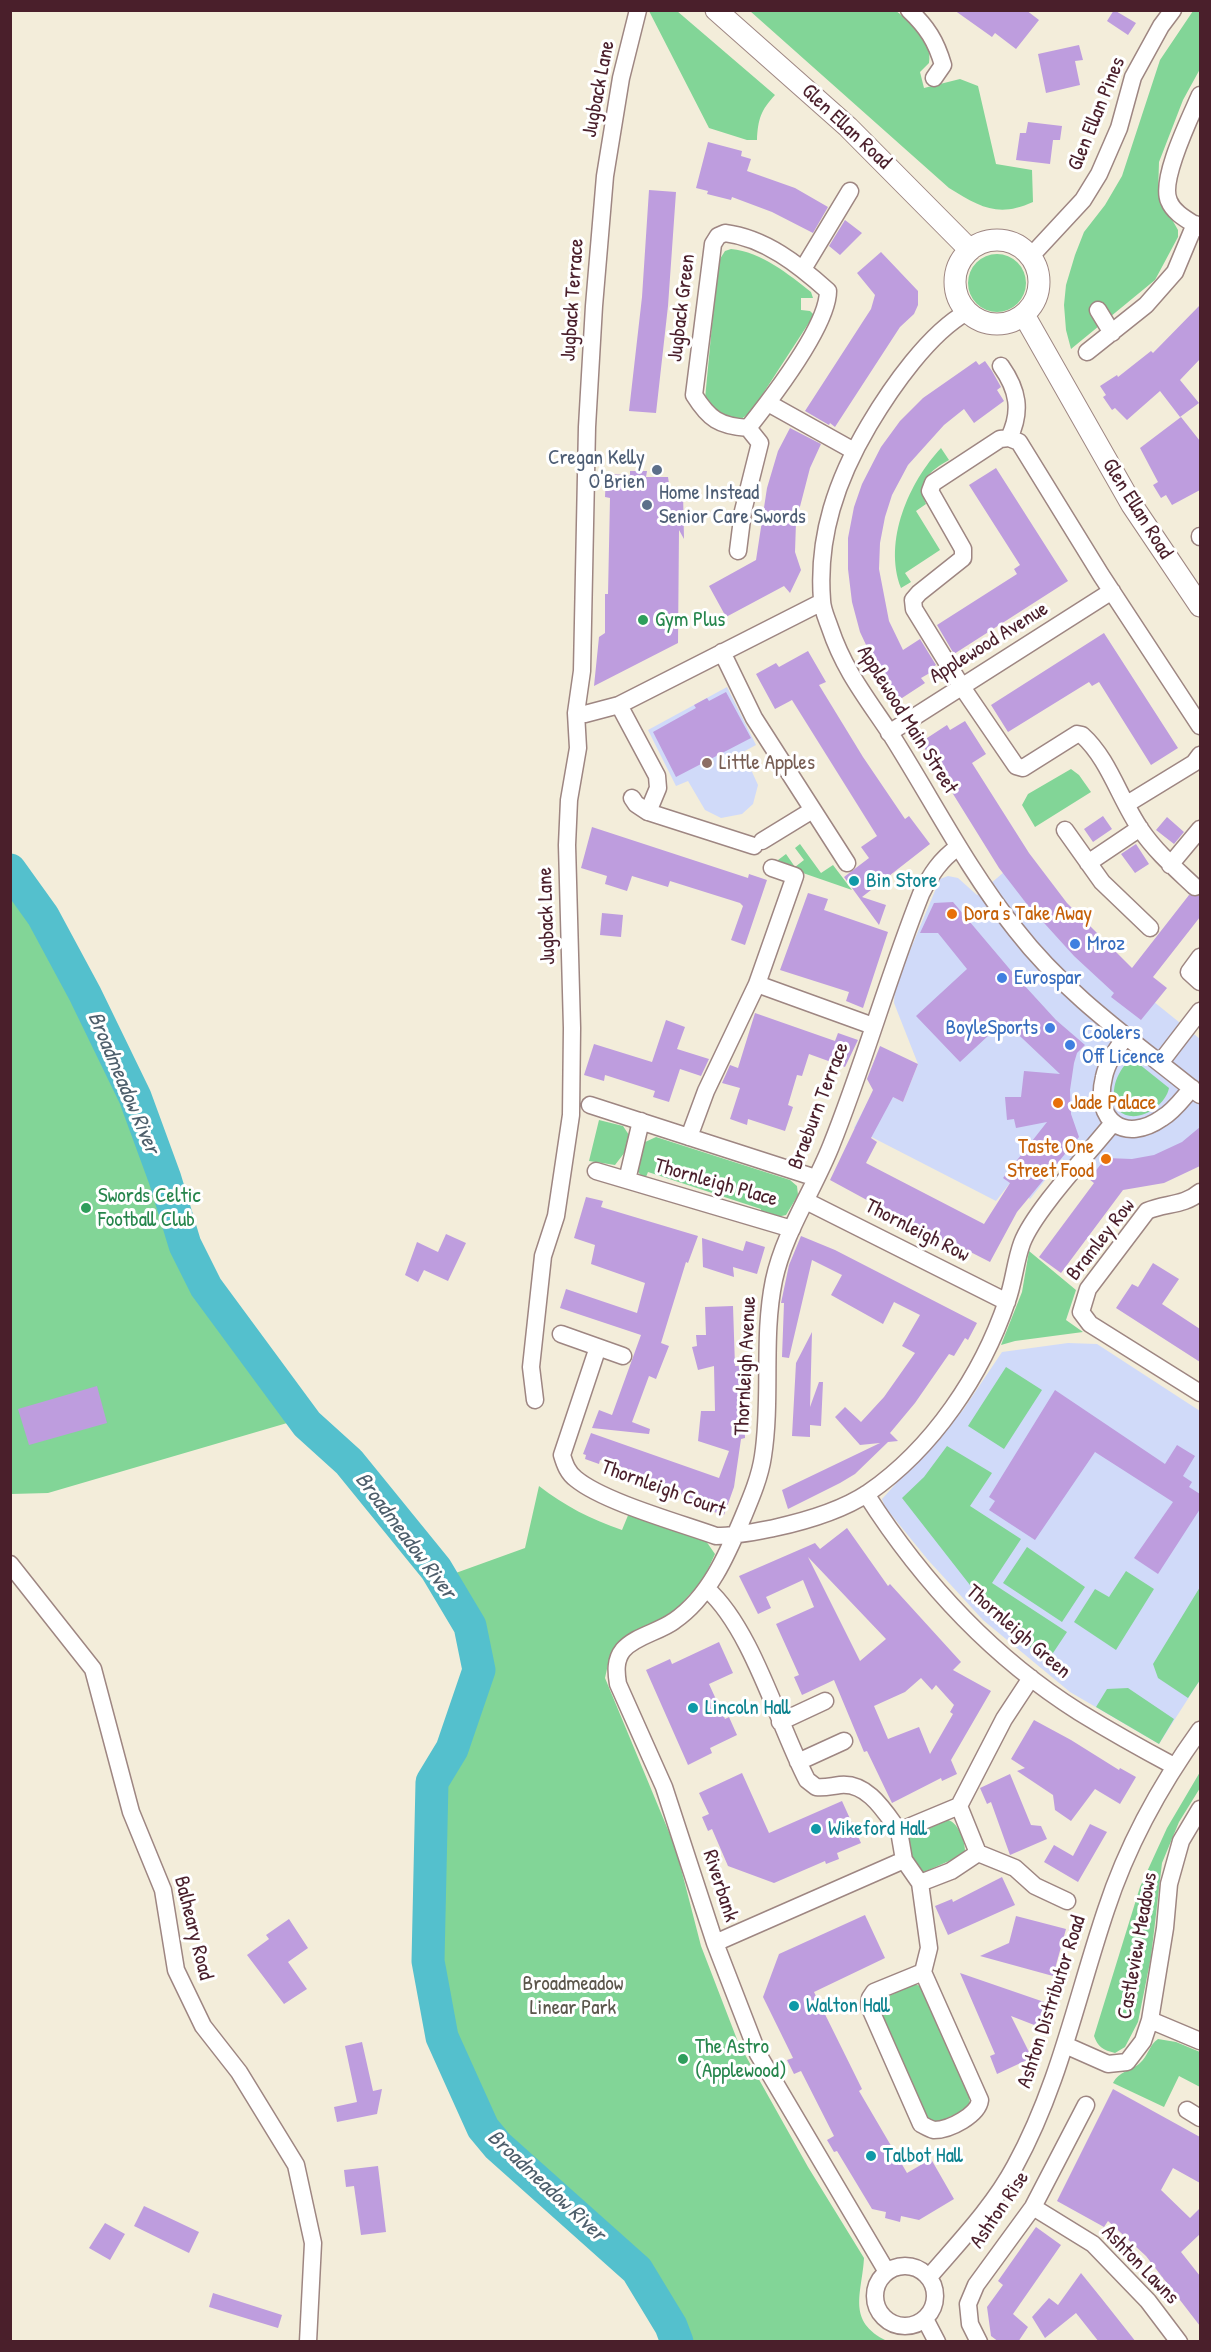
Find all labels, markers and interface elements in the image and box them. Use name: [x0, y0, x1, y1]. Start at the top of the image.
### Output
street label: Jugback Lane: [577, 39, 621, 139]
street label: Glen Ellan Pines: [1063, 54, 1131, 174]
street label: Glen Ellan Road: [796, 79, 896, 175]
street label: Jugback Terrace: [556, 238, 590, 362]
street label: Jugback Green: [663, 253, 701, 363]
place label: Cregan Kelly O'Brien: [548, 445, 645, 495]
street label: Glen Ellan Road: [1096, 454, 1178, 564]
marker: Cregan Kelly O'Brien: [650, 463, 664, 477]
place label: Home Instead Senior Care Swords: [659, 480, 806, 530]
marker: Home Instead Senior Care Swords: [640, 498, 654, 512]
street label: Applewood Avenue: [925, 597, 1053, 689]
place label: Gym Plus: [655, 607, 725, 633]
marker: Gym Plus: [636, 613, 650, 627]
street label: Applewood Main Street: [851, 641, 963, 799]
place label: Little Apples: [719, 750, 815, 776]
marker: Little Apples: [700, 756, 714, 770]
street label: Jugback Lane: [533, 867, 561, 965]
place label: Bin Store: [866, 868, 937, 894]
marker: Bin Store: [847, 874, 861, 888]
place label: Dora's Take Away: [964, 901, 1092, 927]
marker: Dora's Take Away: [945, 907, 959, 921]
place label: Mroz: [1087, 931, 1125, 957]
marker: Mroz: [1068, 937, 1082, 951]
place label: Eurospar: [1014, 965, 1082, 991]
marker: Eurospar: [995, 971, 1009, 985]
water label: Broadmeadow River: [81, 1008, 165, 1158]
place label: BoyleSports: [946, 1015, 1038, 1041]
place label: Coolers Off Licence: [1082, 1020, 1165, 1070]
marker: BoyleSports: [1043, 1021, 1057, 1035]
marker: Coolers Off Licence: [1063, 1038, 1077, 1052]
street label: Braeburn Terrace: [783, 1039, 855, 1173]
place label: Jade Palace: [1070, 1090, 1156, 1116]
marker: Jade Palace: [1051, 1096, 1065, 1110]
place label: Taste One Street Food: [1007, 1134, 1094, 1184]
marker: Taste One Street Food: [1099, 1152, 1113, 1166]
street label: Thornleigh Place: [652, 1153, 780, 1213]
place label: Swords Celtic Football Club: [98, 1183, 201, 1233]
street label: Thornleigh Row: [860, 1194, 974, 1268]
street label: Bramley Row: [1061, 1194, 1141, 1286]
marker: Swords Celtic Football Club: [79, 1201, 93, 1215]
street label: Thornleigh Avenue: [730, 1296, 762, 1436]
street label: Thornleigh Court: [598, 1455, 728, 1523]
water label: Broadmeadow River: [349, 1467, 461, 1605]
street label: Thornleigh Green: [960, 1580, 1076, 1684]
place label: Lincoln Hall: [705, 1695, 791, 1721]
marker: Lincoln Hall: [686, 1701, 700, 1715]
place label: Wikeford Hall: [828, 1816, 927, 1842]
marker: Wikeford Hall: [809, 1822, 823, 1836]
street label: Riverbank: [697, 1847, 743, 1925]
street label: Castleview Meadows: [1113, 1871, 1163, 2021]
street label: Balheary Road: [168, 1873, 218, 1983]
street label: Ashton Distributor Road: [1012, 1913, 1092, 2091]
park label: Broadmeadow Linear Park: [523, 1971, 623, 2021]
place label: Walton Hall: [806, 1993, 890, 2019]
marker: Walton Hall: [787, 1999, 801, 2013]
place label: The Astro (Applewood): [695, 2034, 787, 2084]
marker: The Astro (Applewood): [676, 2052, 690, 2066]
water label: Broadmeadow River: [482, 2125, 610, 2247]
place label: Talbot Hall: [883, 2143, 963, 2169]
marker: Talbot Hall: [864, 2149, 878, 2163]
street label: Ashton Rise: [965, 2167, 1035, 2253]
street label: Ashton Lawns: [1096, 2220, 1184, 2310]

